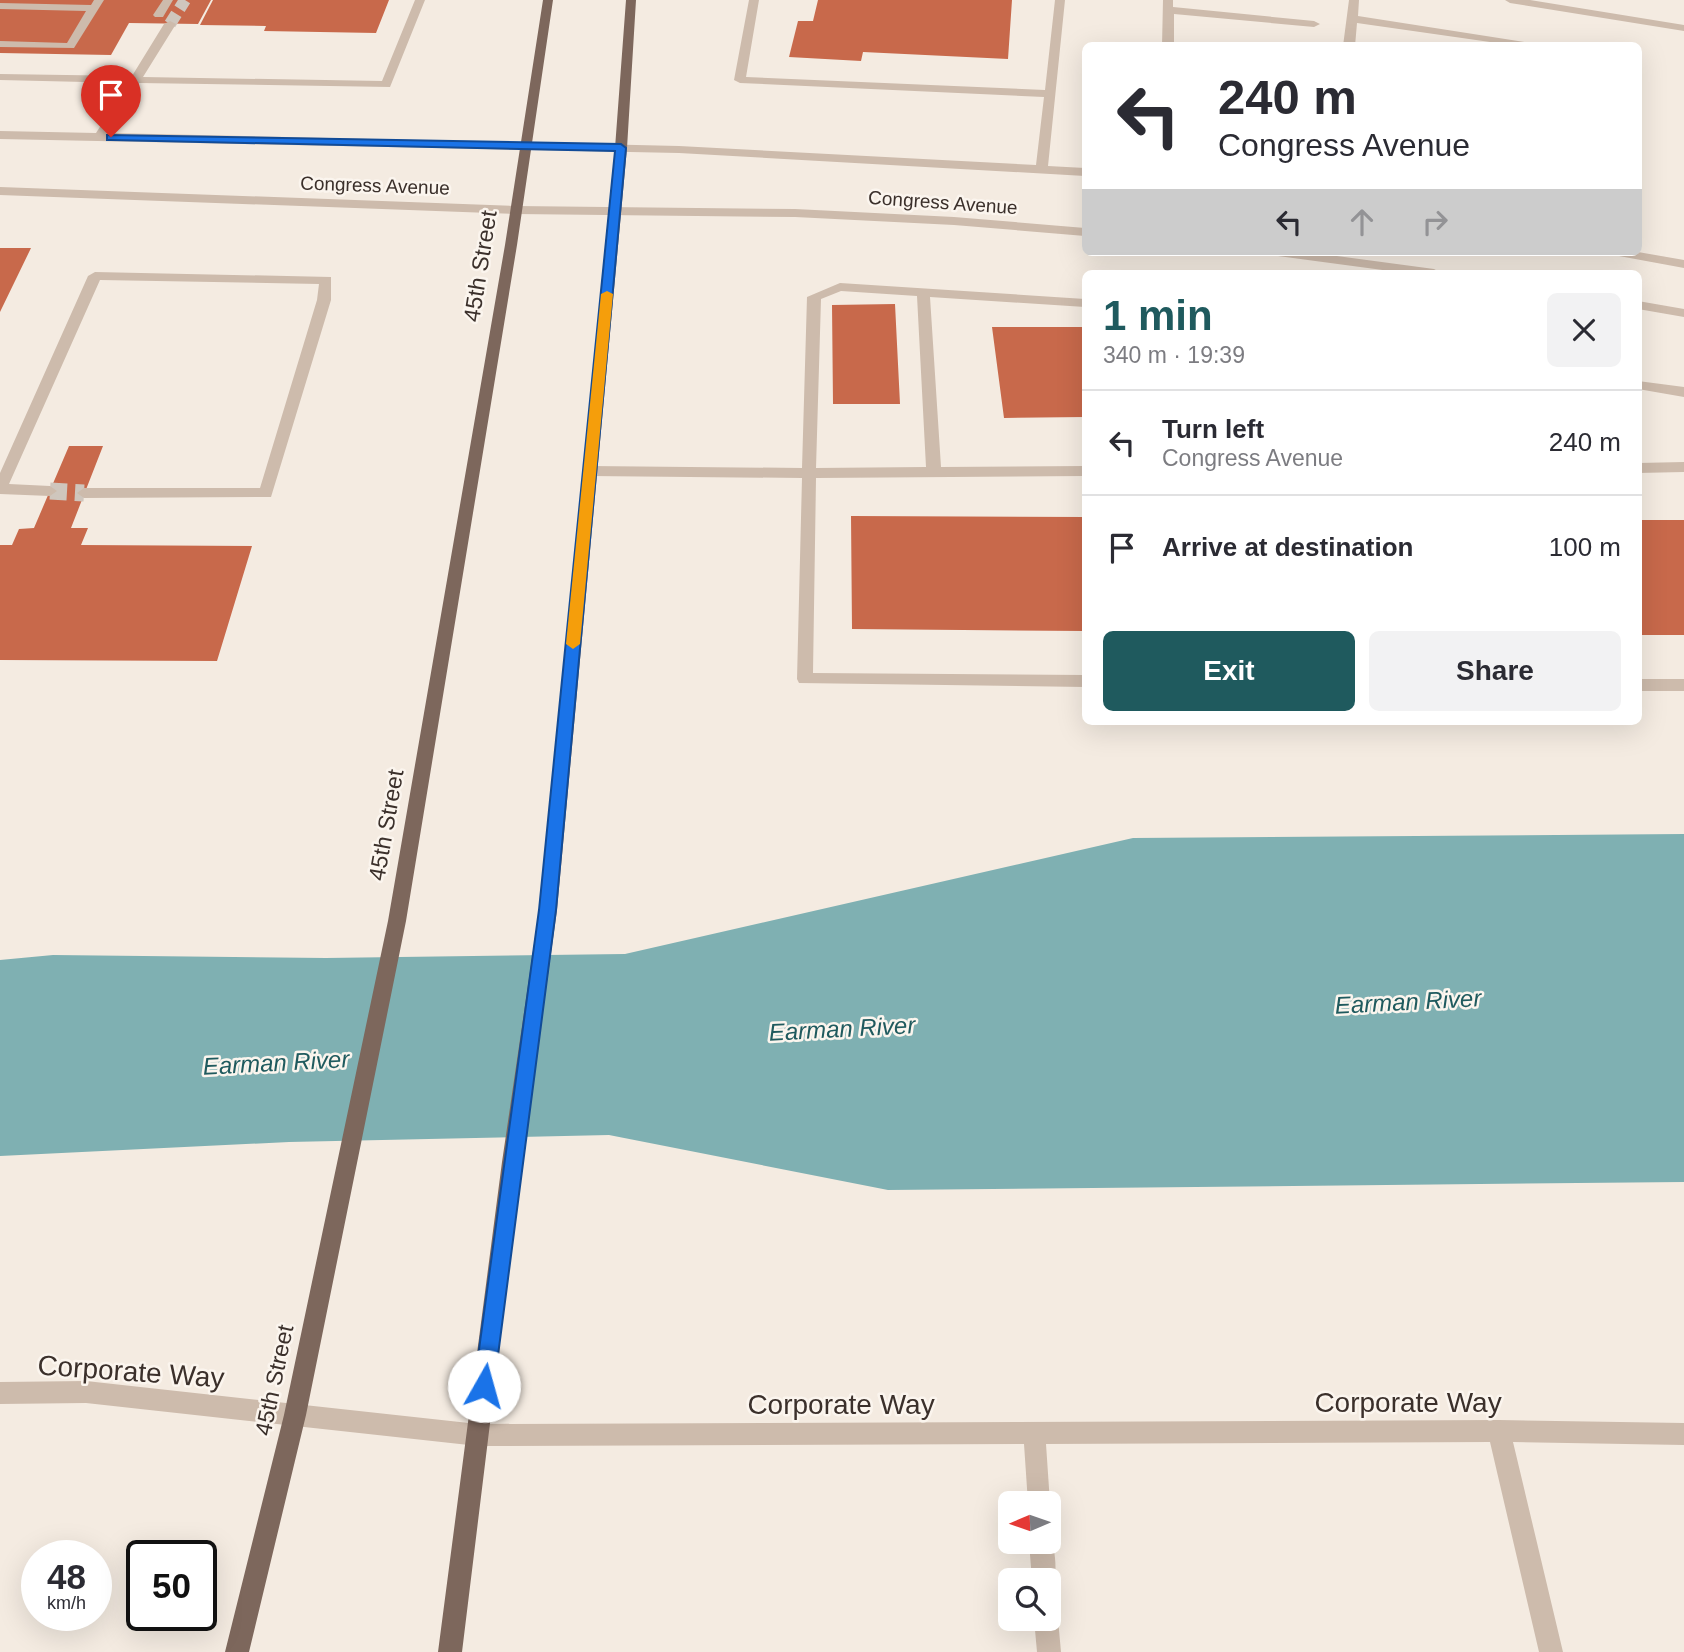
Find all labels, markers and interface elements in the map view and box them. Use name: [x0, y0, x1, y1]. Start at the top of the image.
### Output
pin: [81, 65, 141, 137]
icon: left: [1103, 70, 1194, 161]
text: 240 m: [1218, 70, 1357, 124]
icon: arrive: [92, 76, 130, 114]
text: Congress Avenue: [1218, 127, 1470, 163]
street label: Congress Avenue: [300, 172, 450, 199]
street label: Congress Avenue: [868, 187, 1018, 218]
icon: left: [1270, 203, 1308, 241]
icon: ahead: [1343, 203, 1381, 241]
icon: right: [1416, 203, 1454, 241]
street label: 45th Street: [458, 208, 502, 324]
text: 1 min: [1103, 292, 1213, 339]
button: close: [1547, 293, 1621, 367]
text: 340 m · 19:39: [1103, 342, 1245, 368]
text: Turn left: [1162, 414, 1264, 444]
icon: left: [1103, 424, 1141, 462]
text: 240 m: [1549, 427, 1621, 457]
text: Congress Avenue: [1162, 445, 1343, 471]
icon: arrive: [1103, 529, 1141, 567]
text: Arrive at destination: [1162, 532, 1413, 562]
text: 100 m: [1549, 532, 1621, 562]
button: Exit: [1103, 631, 1355, 711]
button: Share: [1369, 631, 1621, 711]
street label: 45th Street: [363, 767, 409, 883]
water label: Earman River: [1334, 984, 1483, 1019]
water label: Earman River: [768, 1011, 917, 1046]
water label: Earman River: [202, 1045, 351, 1080]
street label: 45th Street: [250, 1322, 299, 1438]
position arrow: [447, 1349, 521, 1423]
street label: Corporate Way: [36, 1350, 225, 1393]
street label: Corporate Way: [1314, 1387, 1502, 1418]
street label: Corporate Way: [747, 1389, 935, 1420]
north arrow: [998, 1491, 1060, 1554]
map controls: [998, 1491, 1061, 1631]
speed limit sign: 50: [126, 1540, 217, 1631]
text: 48: [47, 1557, 86, 1596]
button: search: [998, 1568, 1061, 1631]
text: km/h: [47, 1593, 86, 1613]

